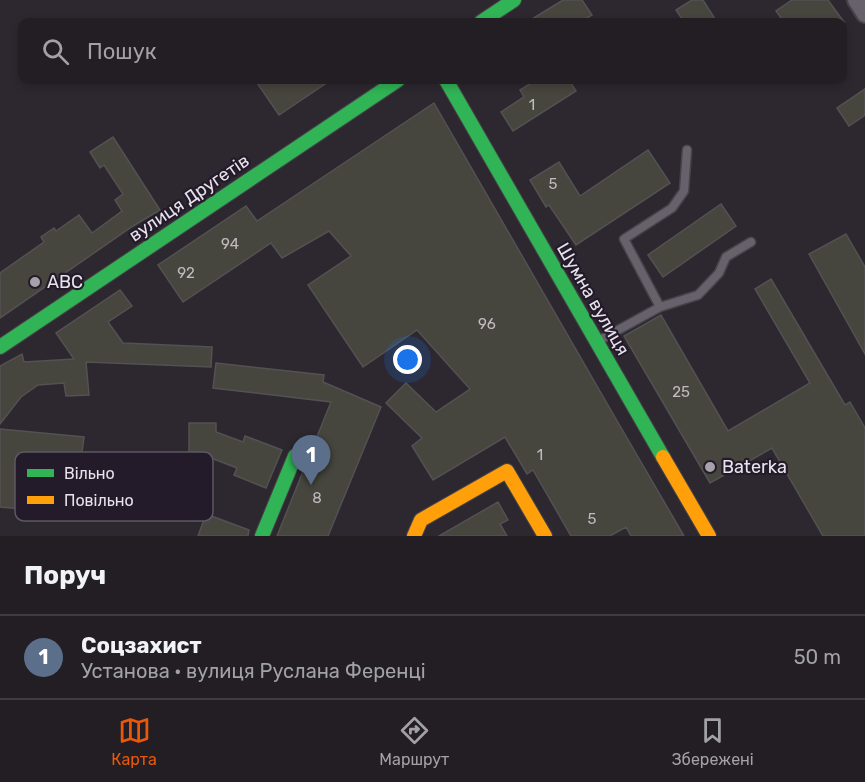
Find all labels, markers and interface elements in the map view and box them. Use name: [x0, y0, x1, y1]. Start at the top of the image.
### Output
search box: [18, 18, 847, 84]
icon: search: [39, 35, 72, 68]
text: Пошук: [87, 38, 157, 65]
house number: 1: [529, 96, 535, 114]
street label: вулиця Другетів: [125, 150, 253, 246]
house number: 5: [549, 175, 558, 193]
house number: 94: [221, 235, 239, 253]
street label: Шумна вулиця: [552, 239, 634, 359]
house number: 92: [177, 264, 195, 282]
place label: АВС: [47, 271, 83, 293]
marker: АВС: [28, 275, 42, 289]
house number: 96: [478, 315, 496, 333]
your location: [393, 345, 422, 374]
house number: 25: [672, 383, 690, 401]
pin: 1: [292, 436, 330, 485]
house number: 1: [537, 446, 543, 464]
legend: [15, 452, 213, 521]
place label: Baterka: [722, 456, 787, 478]
marker: Baterka: [703, 460, 717, 474]
text: Вільно: [64, 464, 115, 483]
house number: 8: [312, 489, 322, 507]
text: Повільно: [64, 491, 134, 510]
house number: 5: [588, 510, 597, 528]
text: Поруч: [24, 560, 106, 591]
text: Соцзахист: [81, 632, 202, 659]
text: 1: [39, 645, 48, 669]
text: 50 m: [794, 645, 841, 669]
text: Установа · вулиця Руслана Ференці: [81, 659, 426, 683]
tab: Карта: [111, 714, 157, 769]
tab: Маршрут: [379, 714, 449, 769]
tab: Збережені: [672, 714, 754, 769]

